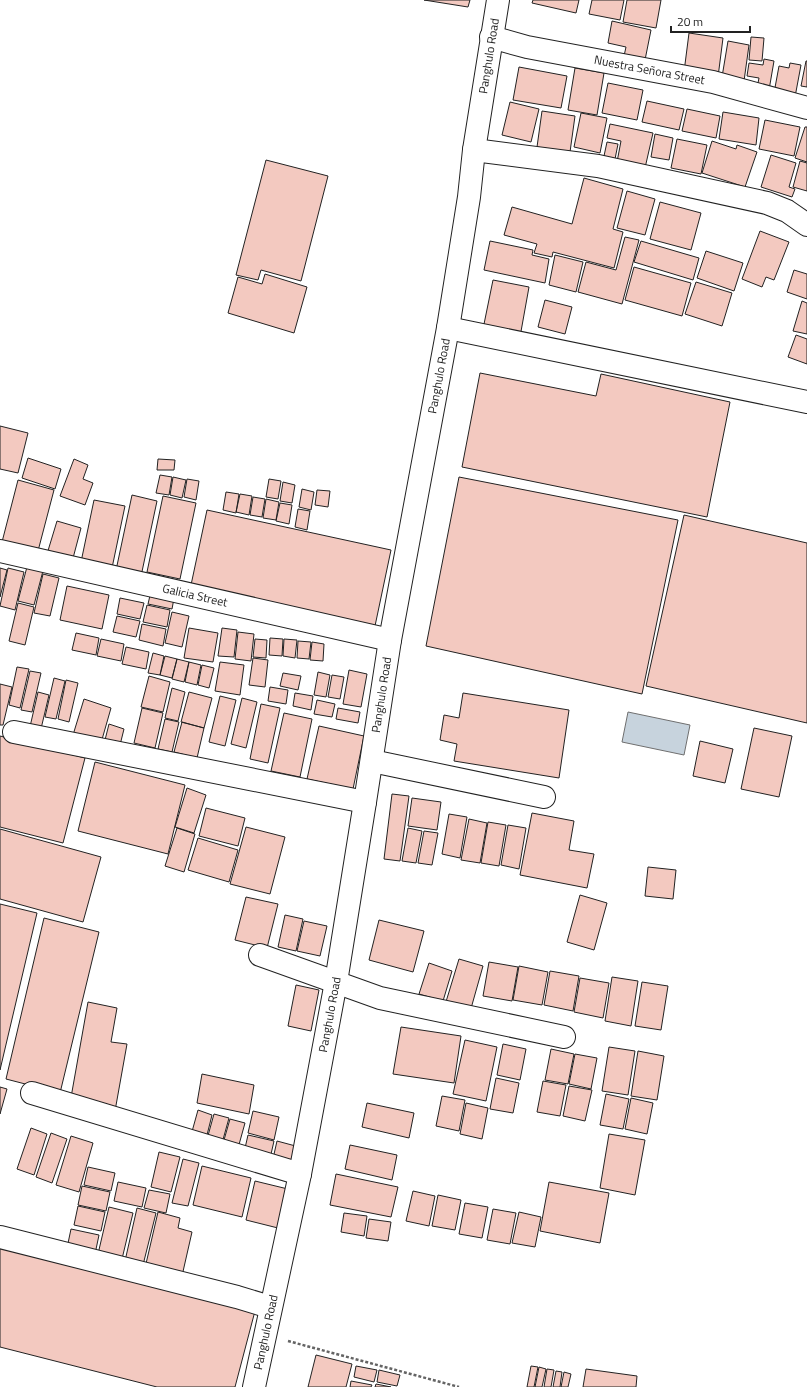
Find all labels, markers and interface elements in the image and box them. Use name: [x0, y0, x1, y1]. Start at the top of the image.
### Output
scale bar: [671, 8, 750, 34]
text: 20 m: [677, 12, 703, 31]
street label: Panghulo Road: [473, 17, 504, 95]
street label: Nuestra Señora Street: [593, 50, 707, 89]
street label: Panghulo Road: [422, 337, 455, 415]
street label: Galicia Street: [161, 578, 230, 612]
street label: Panghulo Road: [366, 656, 396, 734]
street label: Panghulo Road: [313, 976, 346, 1054]
street label: Panghulo Road: [248, 1293, 283, 1371]

